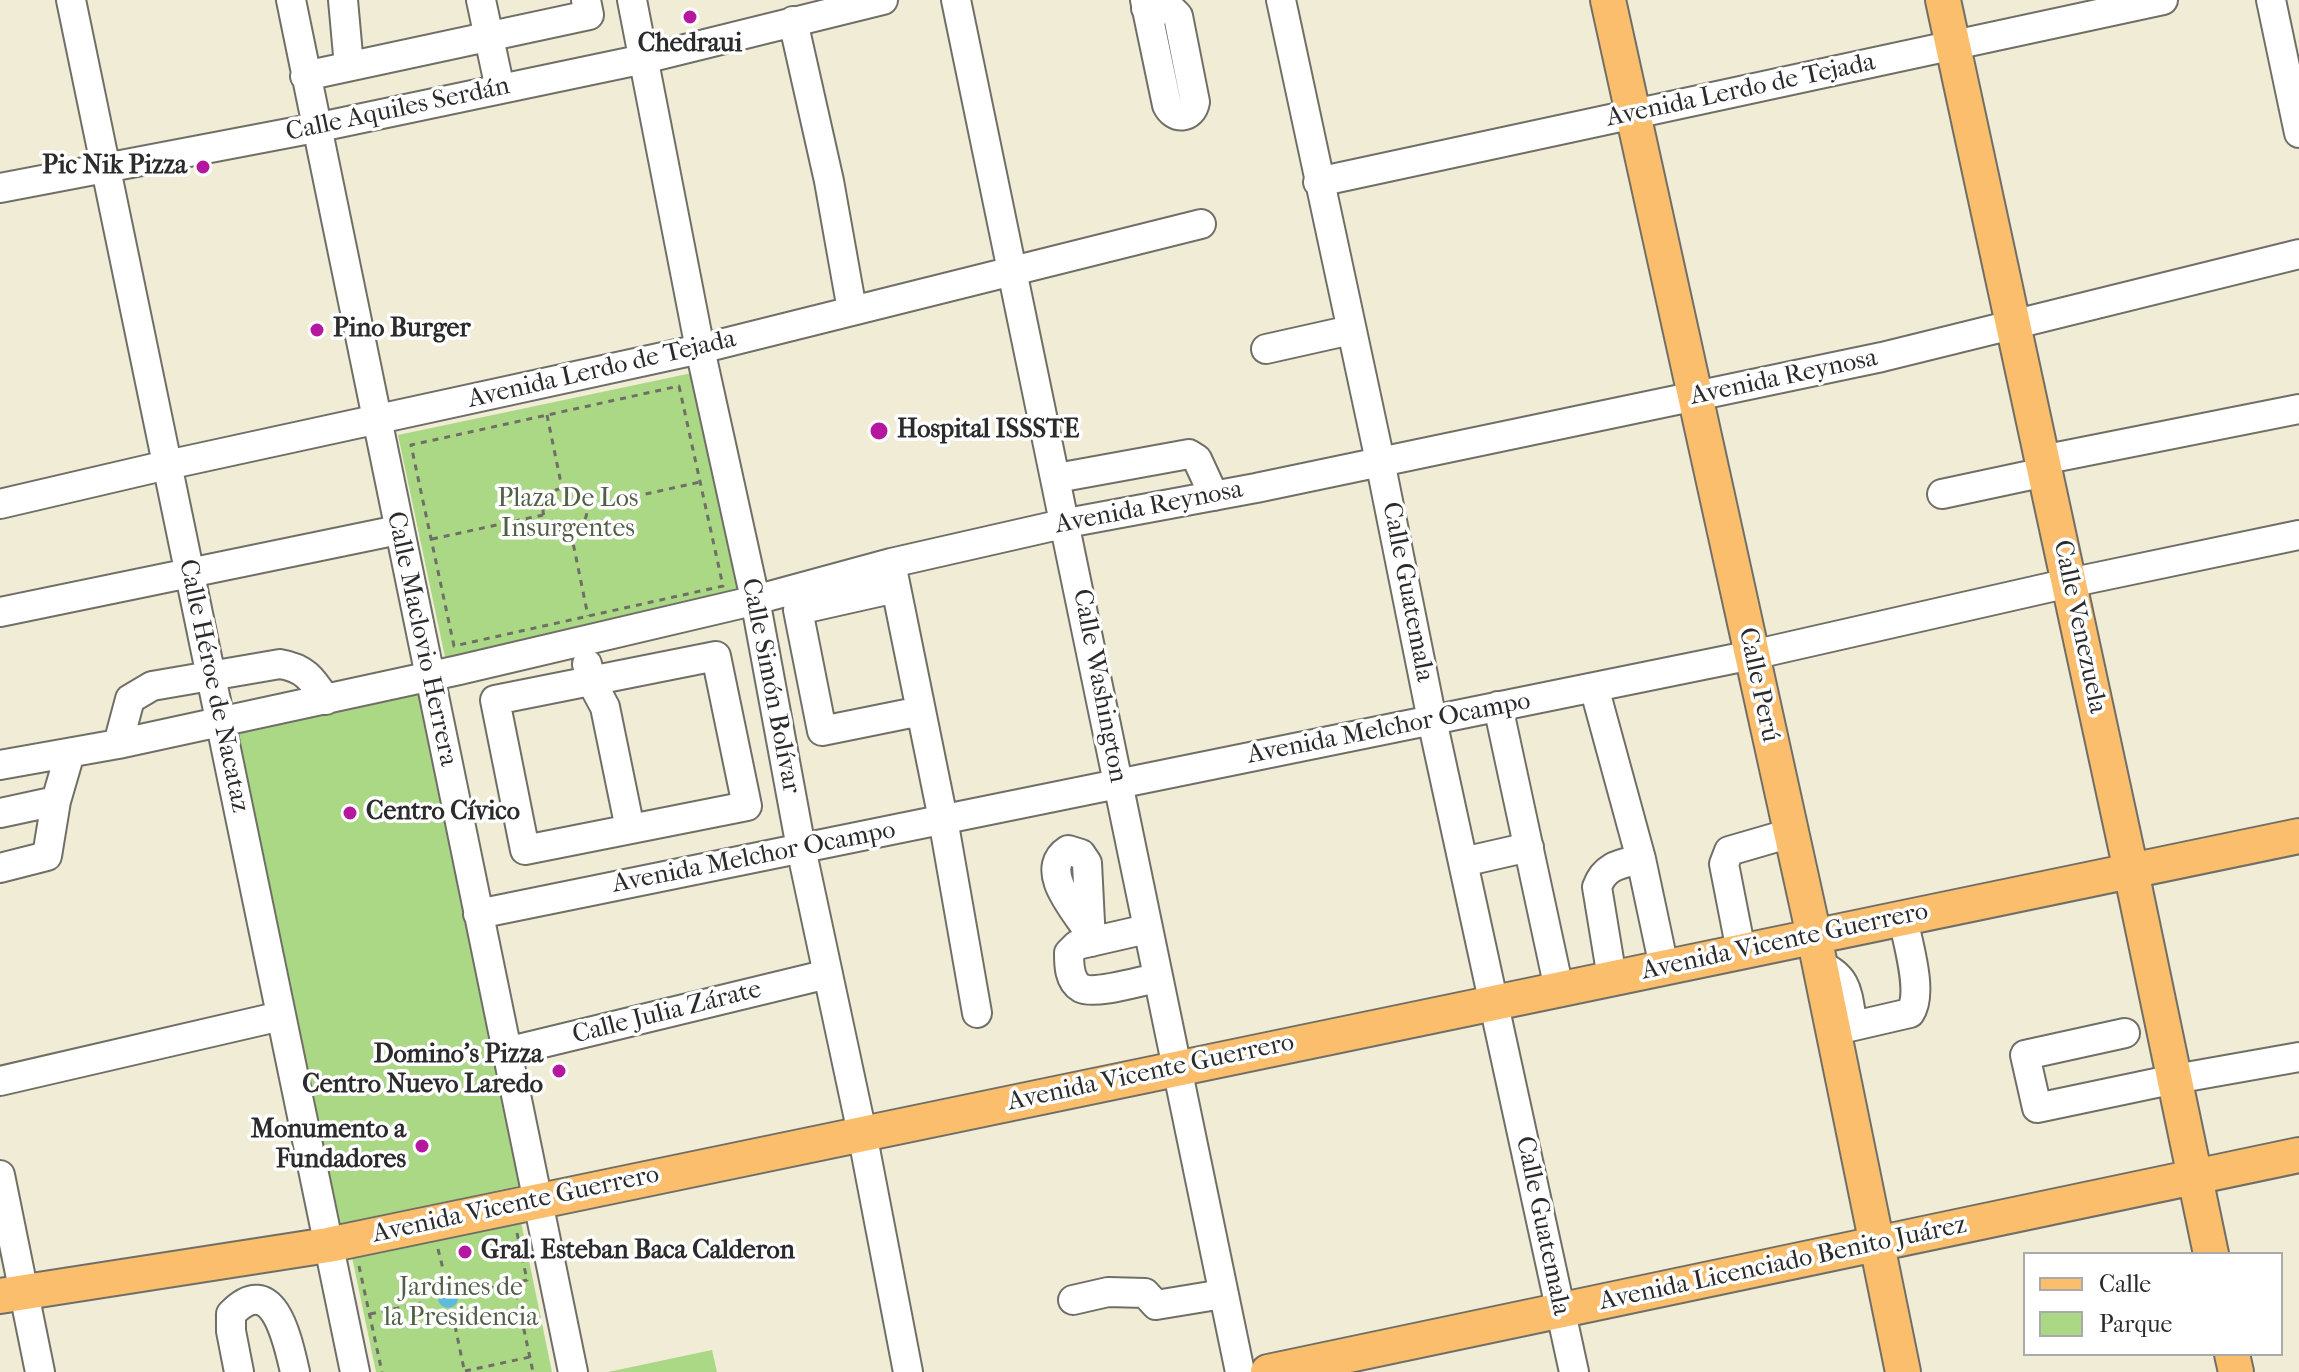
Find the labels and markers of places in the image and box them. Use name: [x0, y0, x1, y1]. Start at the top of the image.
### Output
marker: Chedraui: [681, 8, 699, 26]
place label: Chedraui: [638, 29, 742, 61]
place label: Pic Nik Pizza: [42, 151, 187, 183]
marker: Pic Nik Pizza: [194, 158, 212, 176]
place label: Pino Burger: [333, 314, 470, 346]
marker: Pino Burger: [308, 321, 326, 339]
place label: Hospital ISSSTE: [897, 415, 1079, 447]
marker: Hospital ISSSTE: [868, 420, 890, 442]
place label: Centro Cívico: [366, 797, 520, 829]
marker: Centro Cívico: [341, 804, 359, 822]
place label: Domino's Pizza Centro Nuevo Laredo: [302, 1040, 543, 1102]
marker: Domino's Pizza Centro Nuevo Laredo: [550, 1062, 568, 1080]
place label: Monumento a Fundadores: [251, 1115, 406, 1176]
marker: Monumento a Fundadores: [413, 1137, 431, 1155]
place label: Gral. Esteban Baca Calderon: [481, 1236, 795, 1268]
marker: Gral. Esteban Baca Calderon: [456, 1243, 474, 1261]

